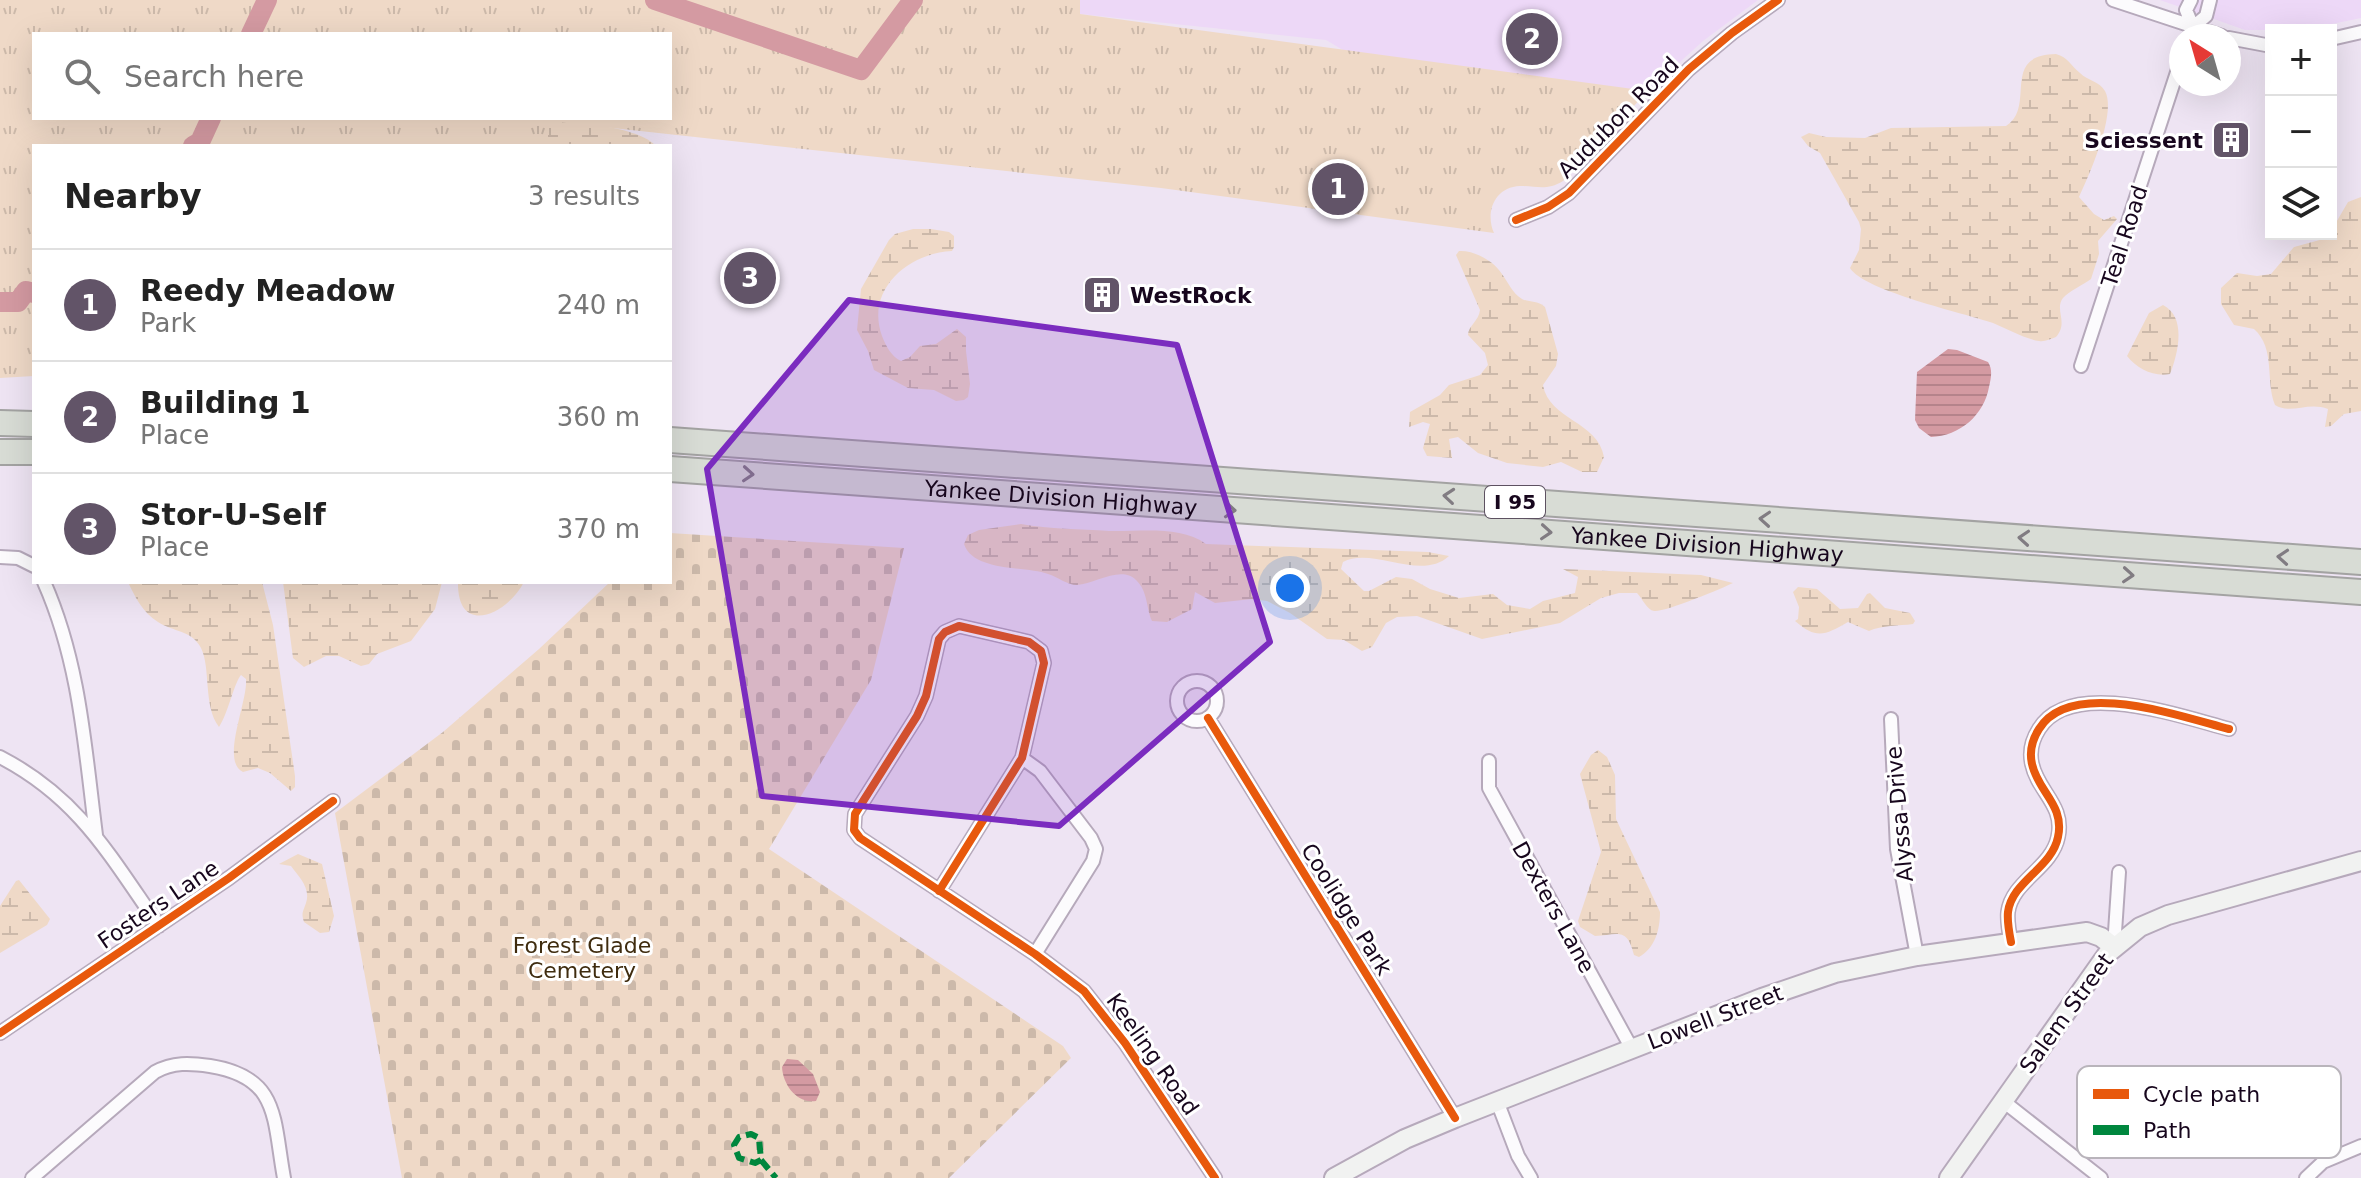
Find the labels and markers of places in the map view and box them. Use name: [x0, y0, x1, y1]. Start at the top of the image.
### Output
pin: 2: [1506, 9, 1558, 69]
building icon: Sciessent: [2210, 119, 2252, 161]
place label: Sciessent: [2084, 128, 2203, 153]
pin: 1: [1312, 159, 1364, 219]
pin: 3: [724, 248, 776, 308]
building icon: WestRock: [1081, 274, 1123, 316]
place label: WestRock: [1130, 283, 1253, 308]

